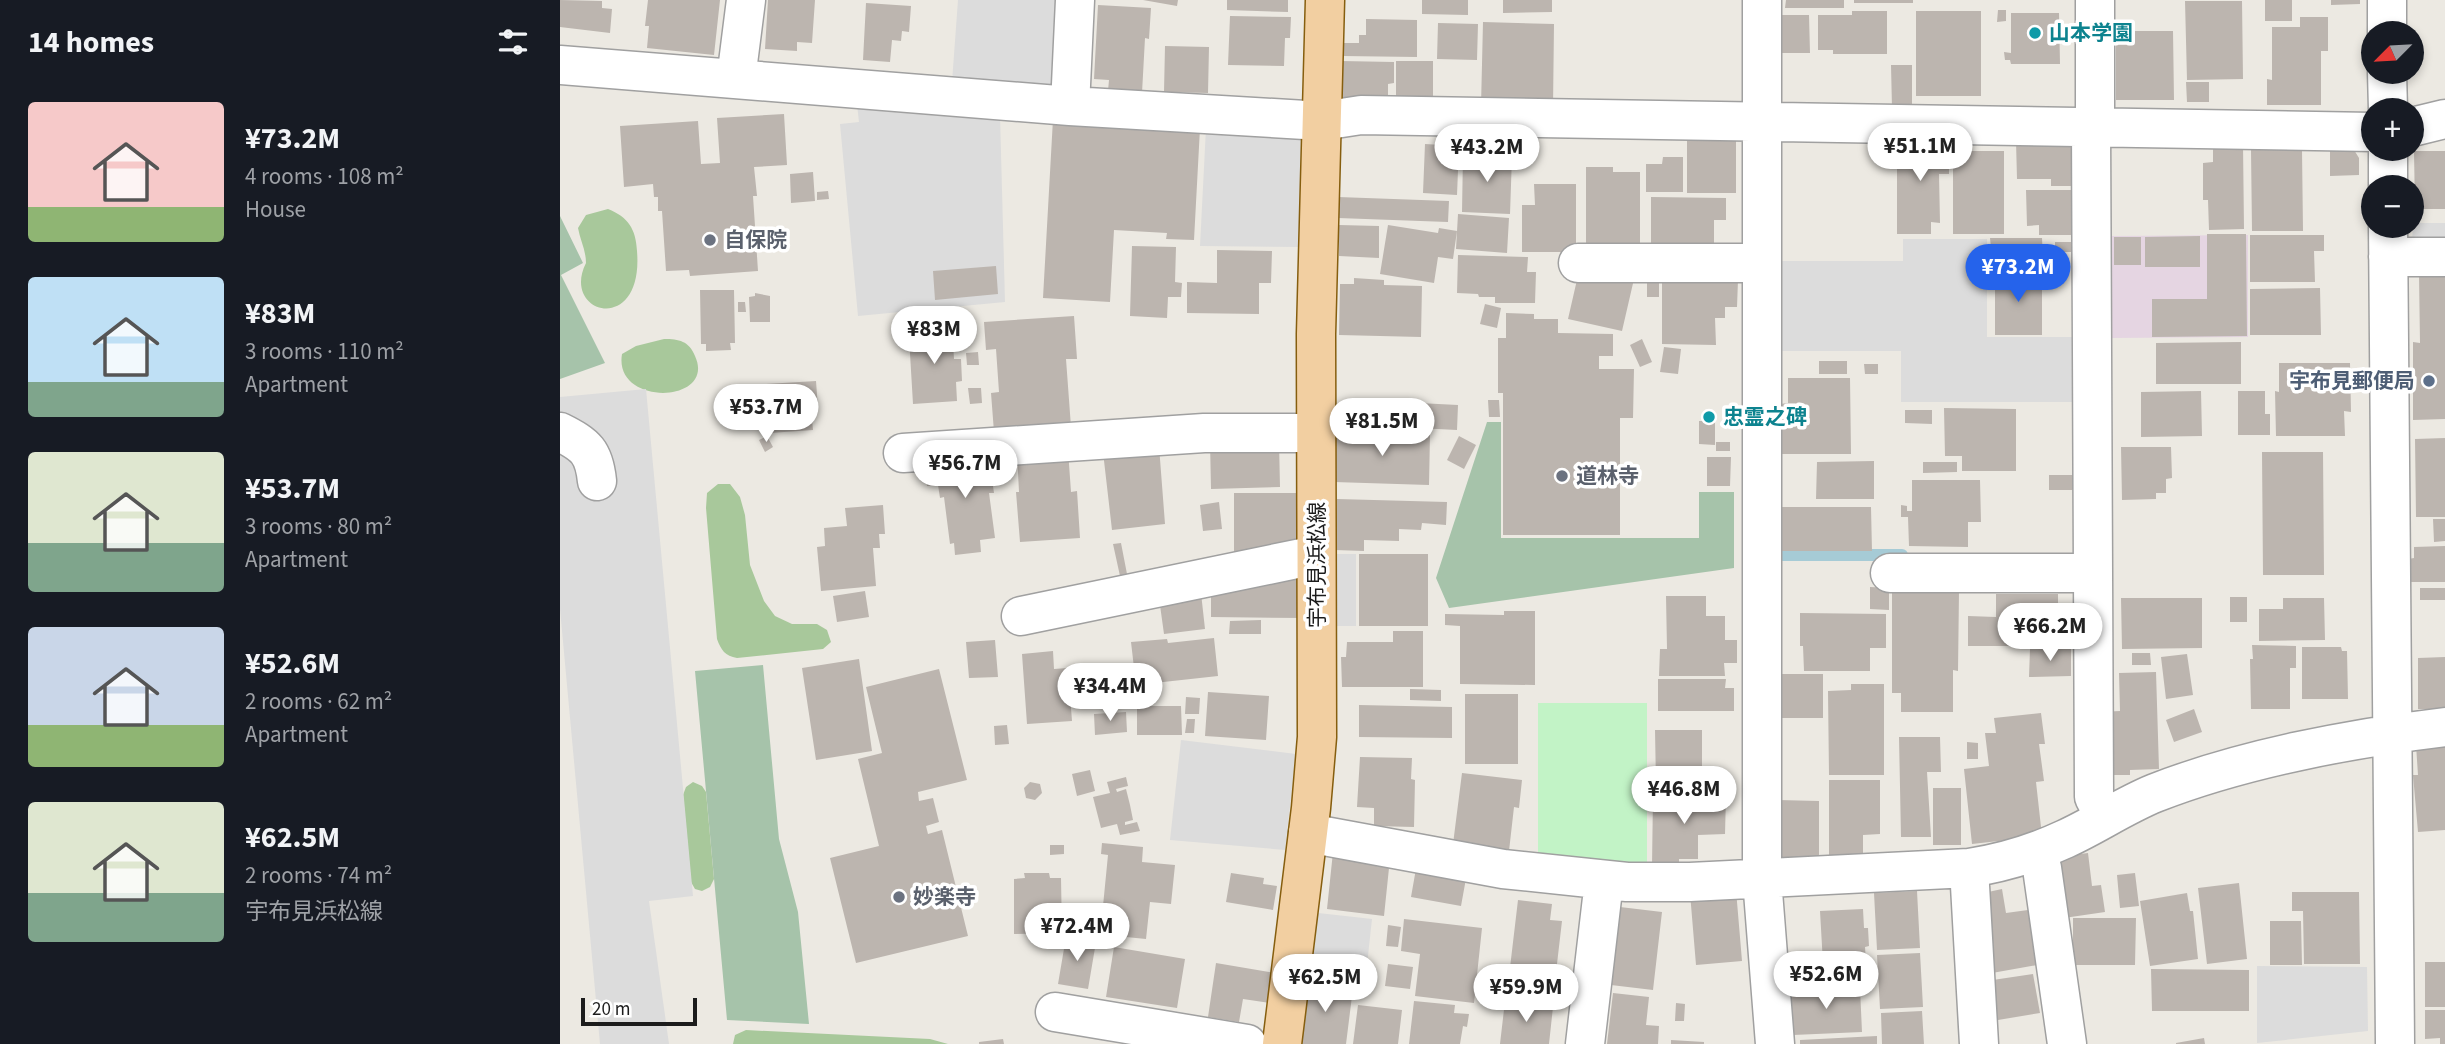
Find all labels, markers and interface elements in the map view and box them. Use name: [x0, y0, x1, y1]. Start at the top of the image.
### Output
place label: 山本学園: [2049, 18, 2133, 48]
text: 14 homes: [28, 21, 154, 64]
north arrow: [2361, 21, 2424, 84]
map controls: [2361, 21, 2424, 238]
icon: filters: [494, 23, 532, 61]
marker: 山本学園: [2027, 25, 2043, 41]
button: +: [2361, 98, 2424, 161]
text: ¥73.2M: [245, 117, 340, 160]
pin: ¥43.2M: [1430, 124, 1544, 184]
pin: ¥51.1M: [1863, 124, 1977, 183]
text: ¥51.1M: [1883, 129, 1957, 162]
icon: home: [84, 130, 168, 214]
text: ¥43.2M: [1450, 130, 1524, 163]
text: 4 rooms · 108 m²: [245, 160, 404, 193]
button: −: [2361, 175, 2424, 238]
text: House: [245, 193, 306, 226]
place label: 自保院: [724, 225, 787, 255]
marker: 自保院: [702, 232, 718, 248]
pin: ¥73.2M: [1961, 244, 2075, 304]
text: ¥73.2M: [1981, 250, 2055, 283]
text: ¥83M: [245, 292, 315, 335]
icon: home: [84, 305, 168, 389]
pin: ¥83M: [893, 306, 975, 366]
text: ¥83M: [907, 312, 961, 345]
text: 3 rooms · 110 m²: [245, 335, 404, 368]
place label: 宇布見郵便局: [2289, 366, 2415, 396]
text: Apartment: [245, 368, 348, 401]
marker: 宇布見郵便局: [2421, 373, 2437, 389]
pin: ¥53.7M: [709, 384, 823, 444]
text: ¥53.7M: [729, 390, 803, 423]
pin: ¥81.5M: [1325, 398, 1439, 458]
place label: 忠霊之碑: [1723, 402, 1807, 432]
text: ¥81.5M: [1345, 404, 1419, 437]
marker: 忠霊之碑: [1701, 409, 1717, 425]
pin: ¥56.7M: [908, 440, 1022, 500]
text: ¥56.7M: [928, 446, 1002, 479]
place label: 道林寺: [1576, 461, 1639, 491]
text: ¥53.7M: [245, 467, 340, 510]
marker: 道林寺: [1554, 468, 1570, 484]
icon: home: [84, 480, 168, 564]
street label: 宇布見浜松線: [1302, 502, 1332, 628]
text: 3 rooms · 80 m²: [245, 510, 392, 543]
text: Apartment: [245, 543, 348, 576]
pin: ¥66.2M: [1993, 604, 2107, 663]
text: ¥66.2M: [2013, 609, 2087, 642]
text: ¥52.6M: [245, 642, 340, 685]
icon: home: [84, 655, 168, 739]
pin: ¥34.4M: [1053, 664, 1167, 723]
text: ¥34.4M: [1073, 669, 1147, 702]
text: 2 rooms · 62 m²: [245, 685, 392, 718]
text: Apartment: [245, 718, 348, 751]
pin: ¥46.8M: [1627, 766, 1741, 826]
text: ¥46.8M: [1647, 772, 1721, 805]
text: ¥62.5M: [245, 816, 340, 859]
icon: home: [84, 830, 168, 914]
text: 2 rooms · 74 m²: [245, 859, 392, 892]
place label: 妙楽寺: [913, 882, 976, 912]
marker: 妙楽寺: [891, 889, 907, 905]
text: 宇布見浜松線: [245, 895, 383, 928]
pin: ¥72.4M: [1020, 904, 1134, 963]
text: ¥72.4M: [1040, 909, 1114, 942]
pin: ¥52.6M: [1769, 951, 1883, 1011]
pin: ¥62.5M: [1268, 954, 1382, 1014]
text: ¥52.6M: [1789, 957, 1863, 990]
text: ¥62.5M: [1288, 960, 1362, 993]
pin: ¥59.9M: [1469, 964, 1583, 1024]
text: ¥59.9M: [1489, 970, 1563, 1003]
scale bar: [581, 995, 696, 1027]
text: 20 m: [592, 996, 630, 1023]

